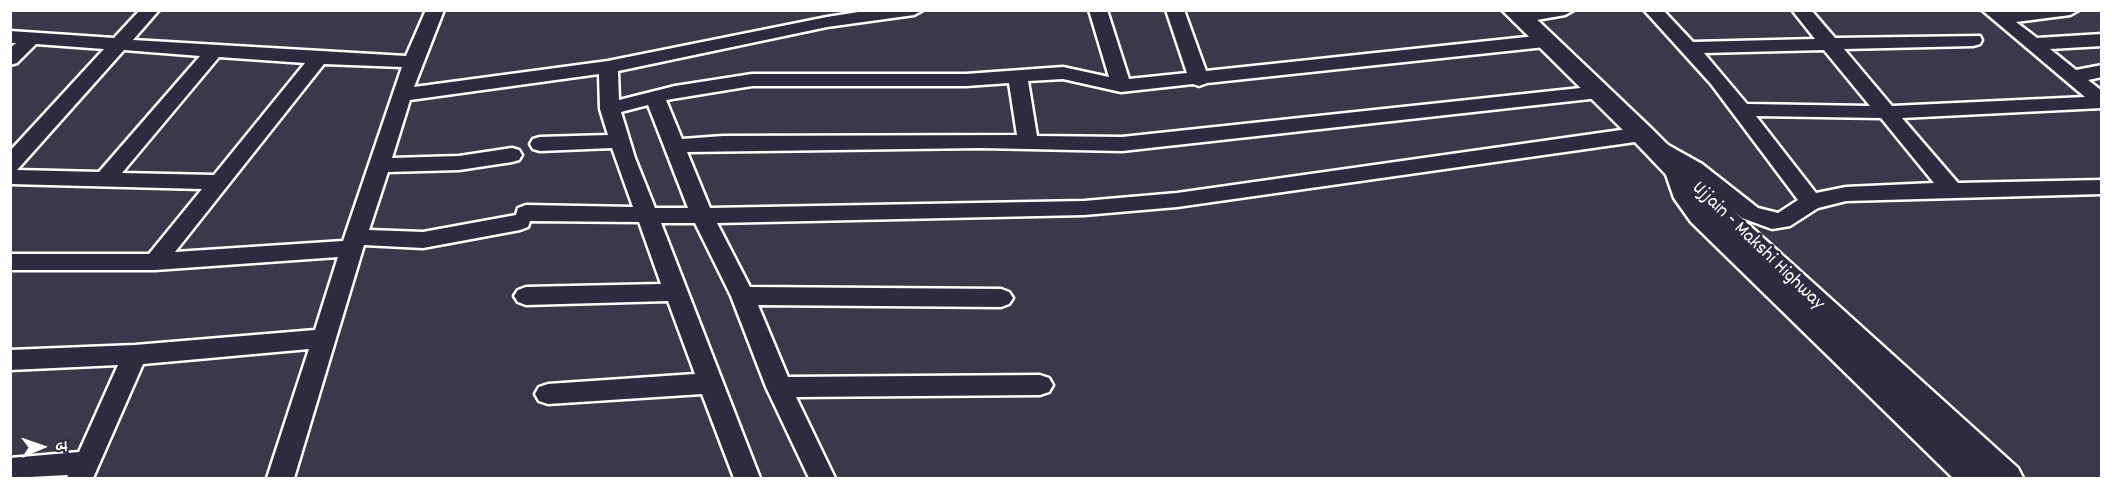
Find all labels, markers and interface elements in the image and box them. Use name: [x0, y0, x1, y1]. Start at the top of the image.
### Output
street label: Ujjain - Makshi Highway: [1685, 177, 1829, 317]
north arrow: [12, 417, 72, 477]
text: उ: [49, 441, 72, 451]

